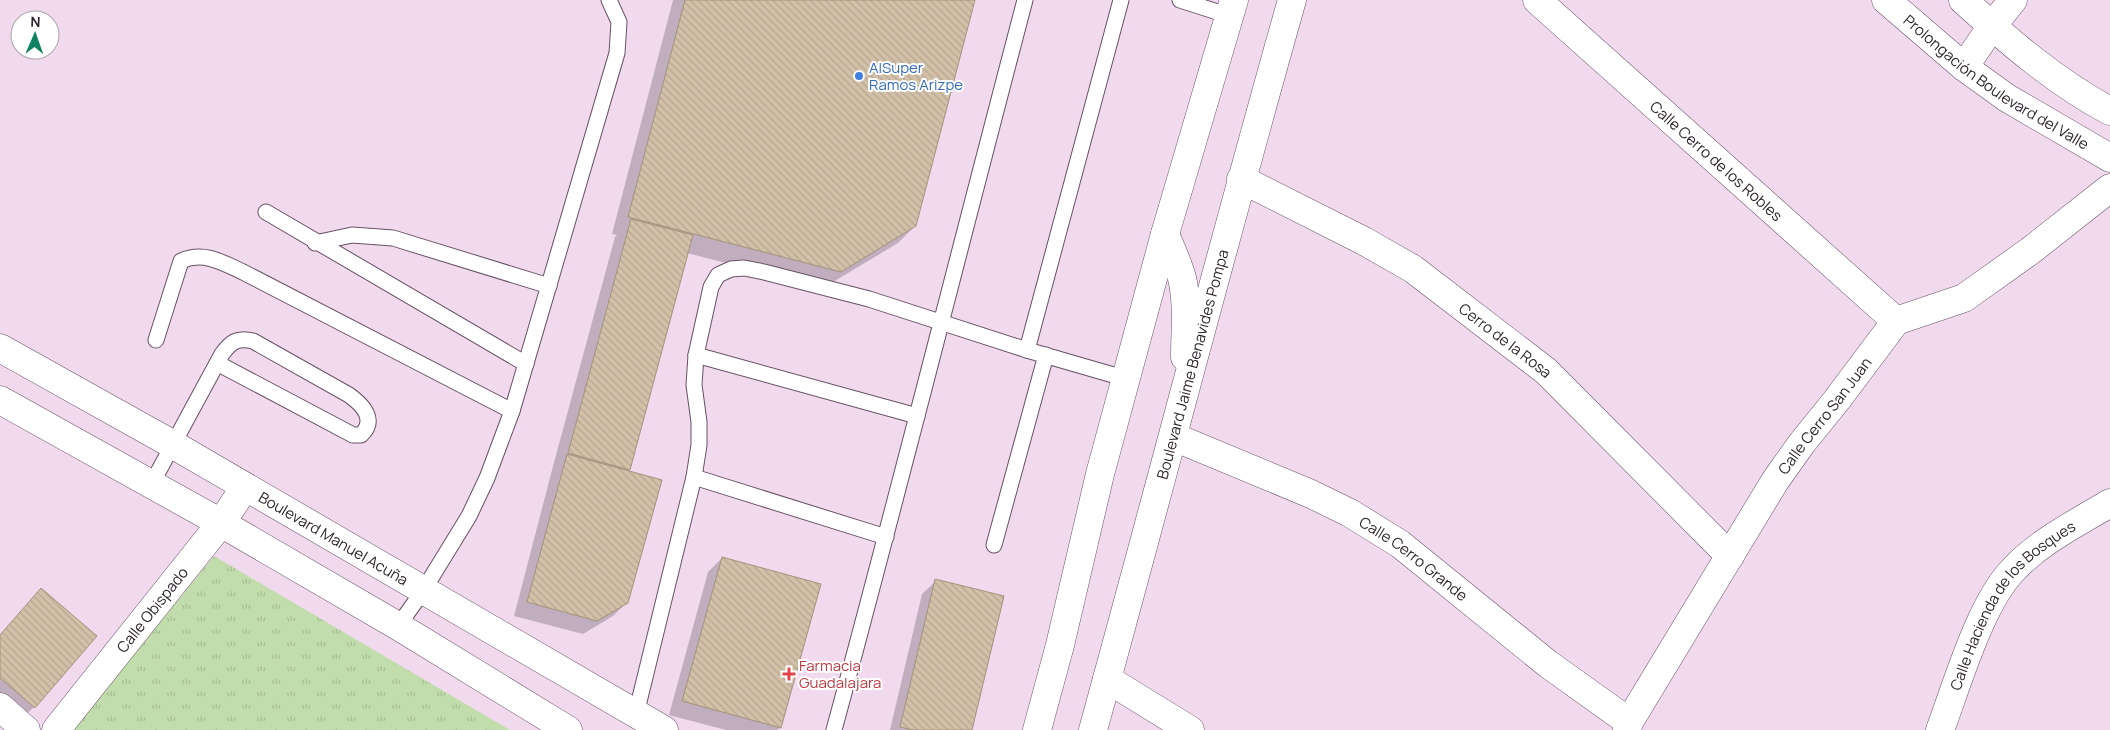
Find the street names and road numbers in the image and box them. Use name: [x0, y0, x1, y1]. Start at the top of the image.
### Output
street label: Prolongación Boulevard del Valle: [1899, 9, 2093, 154]
street label: Calle Cerro de los Robles: [1646, 96, 1788, 226]
street label: Boulevard Jaime Benavides Pompa: [1151, 247, 1233, 481]
street label: Cerro de la Rosa: [1455, 298, 1557, 382]
street label: Calle Cerro San Juan: [1773, 353, 1876, 478]
street label: Boulevard Manuel Acuña: [255, 486, 412, 590]
street label: Calle Cerro Grande: [1355, 511, 1473, 606]
street label: Calle Hacienda de los Bosques: [1944, 515, 2079, 693]
street label: Calle Obispado: [111, 562, 193, 657]

